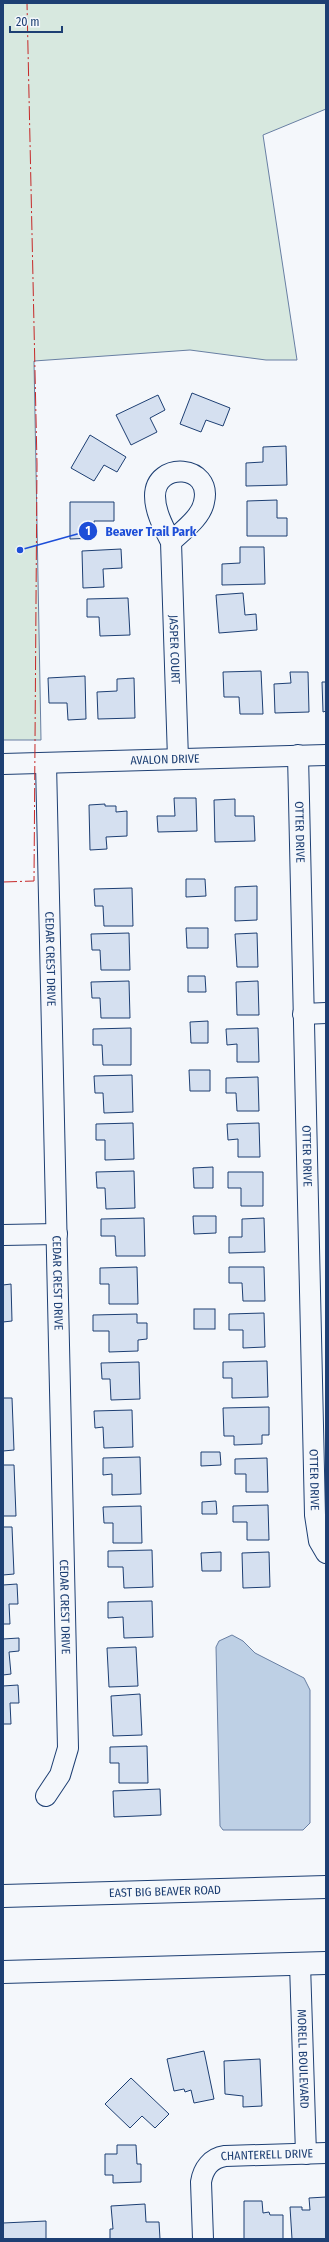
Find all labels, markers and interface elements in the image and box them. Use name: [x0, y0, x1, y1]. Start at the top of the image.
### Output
scale bar: [10, 8, 62, 34]
text: 20 m: [16, 15, 40, 29]
callout: Beaver Trail Park: [78, 518, 204, 543]
text: 1: [85, 524, 91, 538]
text: Beaver Trail Park: [106, 524, 197, 539]
street label: JASPER COURT: [166, 615, 183, 685]
street label: AVALON DRIVE: [130, 752, 200, 767]
street label: OTTER DRIVE: [292, 801, 307, 863]
street label: CEDAR CREST DRIVE: [42, 911, 58, 1007]
street label: OTTER DRIVE: [299, 1125, 315, 1187]
street label: CEDAR CREST DRIVE: [50, 1235, 66, 1331]
street label: OTTER DRIVE: [307, 1449, 322, 1511]
street label: CEDAR CREST DRIVE: [57, 1559, 73, 1655]
street label: EAST BIG BEAVER ROAD: [109, 1883, 221, 1900]
street label: MORELL BOULEVARD: [294, 2009, 312, 2109]
street label: CHANTERELL DRIVE: [220, 2146, 314, 2164]

